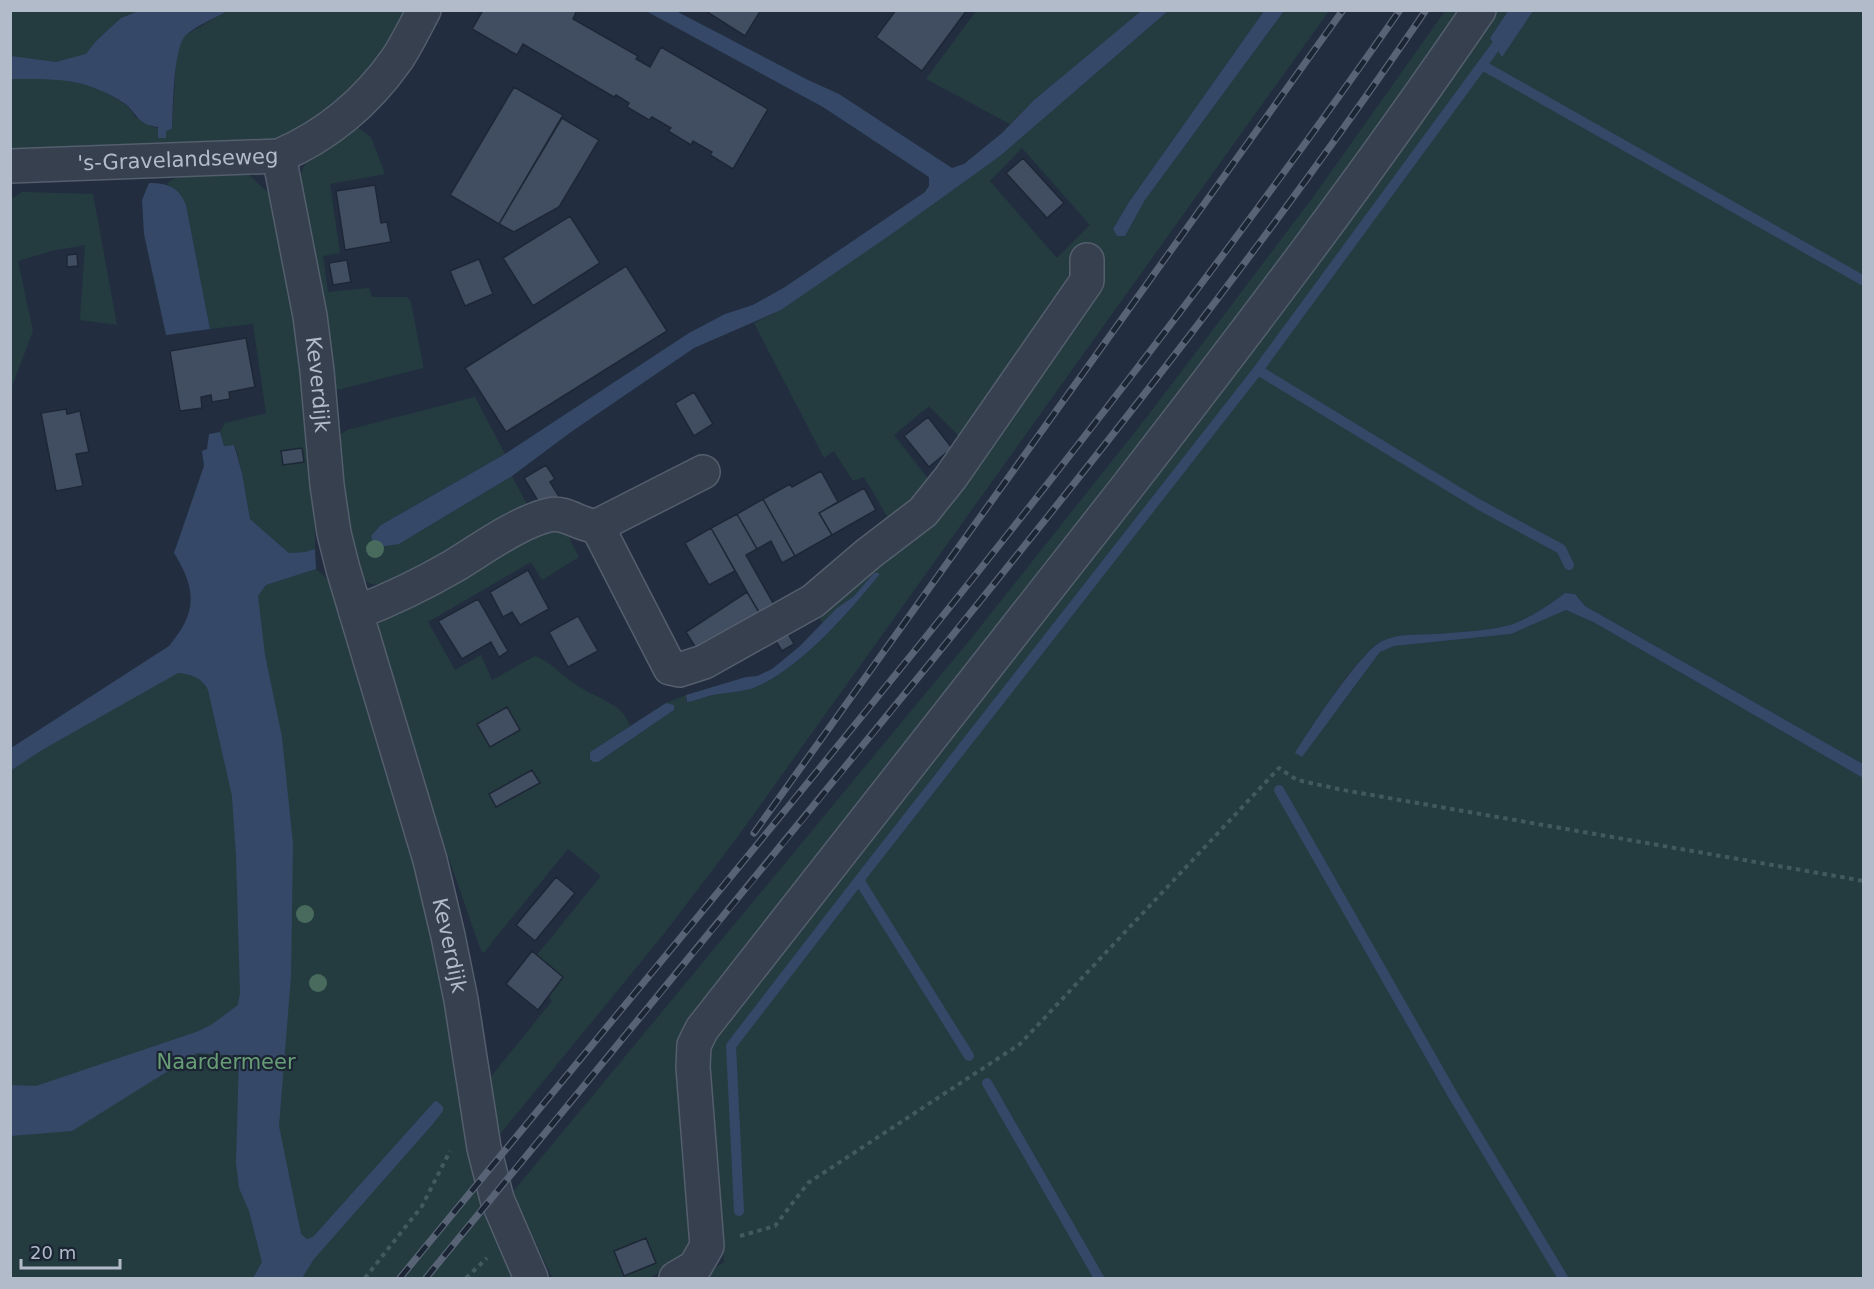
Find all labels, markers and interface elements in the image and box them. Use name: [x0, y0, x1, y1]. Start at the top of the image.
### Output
street label: 's-Gravelandseweg: [77, 144, 279, 175]
street label: Keverdijk: [301, 335, 334, 434]
street label: Keverdijk: [427, 896, 471, 996]
park label: Naardermeer: [156, 1050, 296, 1074]
scale bar: [21, 1232, 120, 1270]
text: 20 m: [30, 1242, 76, 1263]

